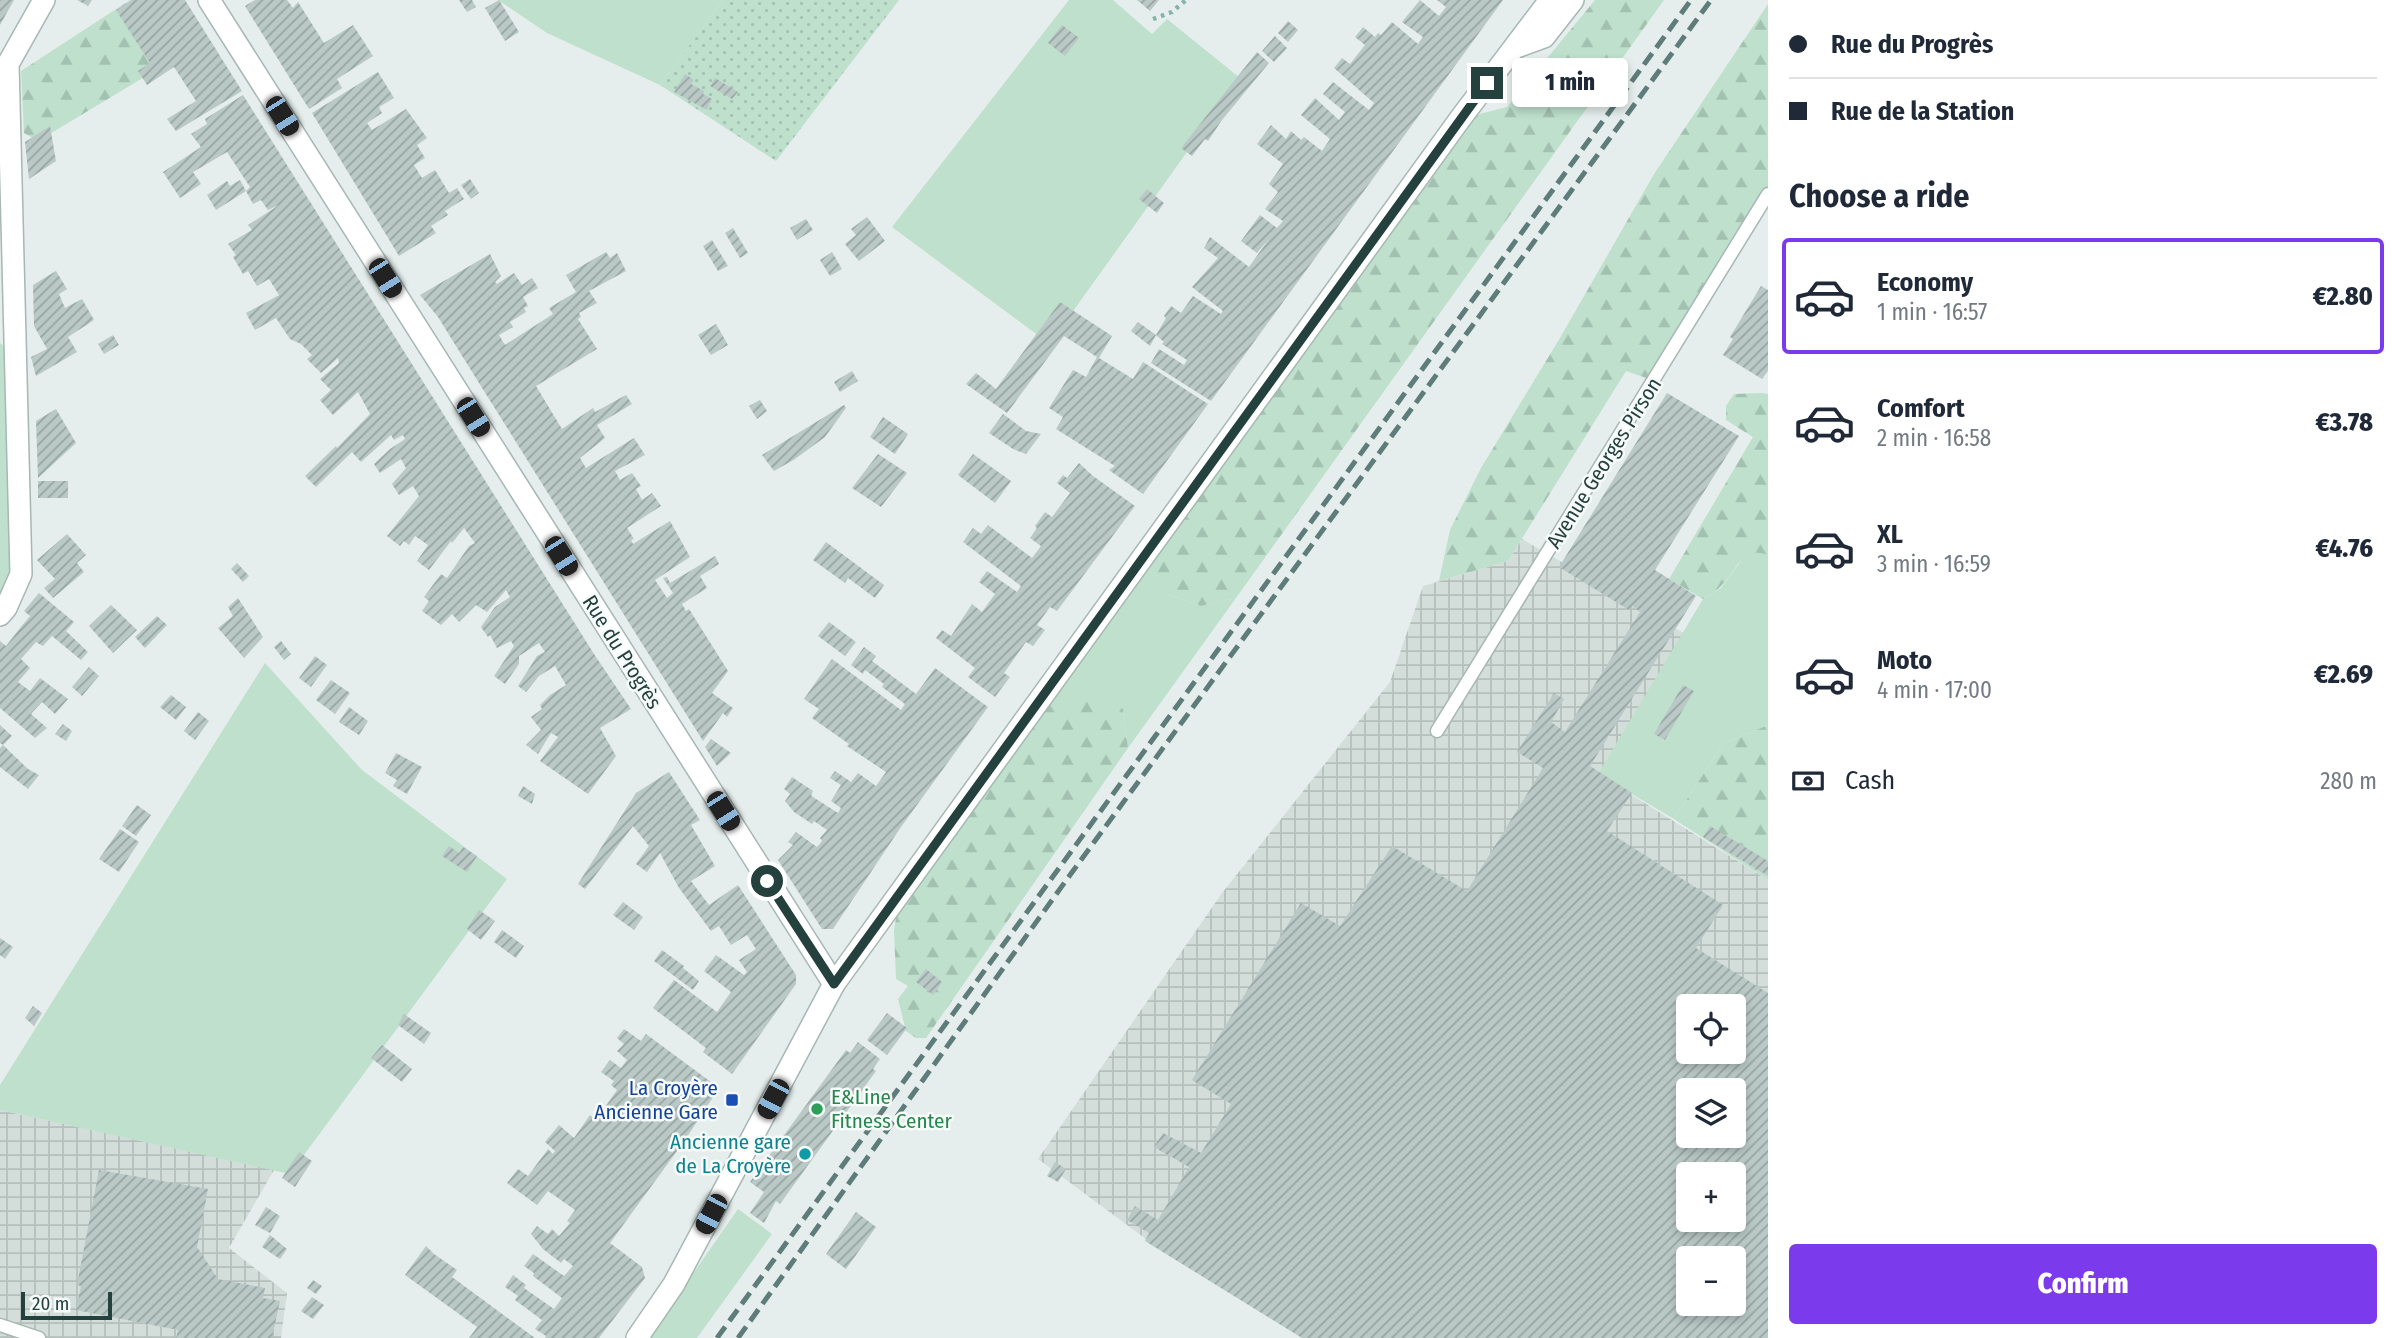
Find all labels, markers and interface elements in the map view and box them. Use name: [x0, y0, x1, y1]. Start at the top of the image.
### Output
text: Rue du Progrès: [1831, 29, 1993, 60]
callout: 1 min: [1512, 58, 1627, 108]
route end: [1471, 67, 1503, 99]
text: 1 min: [1545, 68, 1595, 96]
car: [262, 93, 303, 139]
text: Rue de la Station: [1831, 96, 2014, 127]
text: Choose a ride: [1789, 177, 1970, 215]
car: [365, 255, 406, 301]
icon: car: [1793, 265, 1856, 328]
text: Economy: [1877, 267, 1973, 298]
text: €2.80: [2313, 281, 2373, 312]
text: 1 min · 16:57: [1877, 298, 1987, 326]
street label: Avenue Georges Pirson: [1541, 373, 1667, 553]
icon: car: [1793, 391, 1856, 454]
text: Comfort: [1877, 393, 1965, 424]
car: [453, 394, 494, 440]
text: €3.78: [2316, 407, 2373, 438]
text: 2 min · 16:58: [1877, 424, 1991, 452]
icon: car: [1793, 517, 1856, 580]
text: XL: [1877, 519, 1903, 550]
car: [541, 533, 582, 579]
text: €4.76: [2315, 533, 2373, 564]
text: 3 min · 16:59: [1877, 550, 1991, 578]
street label: Rue du Progrès: [577, 590, 667, 714]
icon: car: [1793, 643, 1856, 706]
text: Moto: [1877, 645, 1932, 676]
text: €2.69: [2314, 659, 2373, 690]
text: 4 min · 17:00: [1877, 676, 1992, 704]
icon: cash: [1789, 762, 1827, 800]
text: Cash: [1845, 765, 1895, 796]
text: 280 m: [2320, 767, 2377, 795]
car: [703, 788, 744, 834]
route start: [751, 865, 783, 897]
map controls: [1676, 994, 1746, 1316]
button: locate: [1676, 994, 1746, 1064]
place label: La Croyère Ancienne Gare: [594, 1075, 718, 1125]
car: [754, 1076, 793, 1122]
button: layers: [1676, 1078, 1746, 1148]
place label: E&Line Fitness Center: [831, 1084, 952, 1134]
marker: La Croyère Ancienne Gare: [724, 1092, 740, 1108]
marker: E&Line Fitness Center: [809, 1101, 825, 1117]
place label: Ancienne gare de La Croyère: [670, 1129, 791, 1179]
marker: Ancienne gare de La Croyère: [797, 1146, 813, 1162]
button: +: [1676, 1162, 1746, 1232]
car: [692, 1191, 731, 1237]
button: Confirm: [1789, 1244, 2377, 1324]
button: −: [1676, 1246, 1746, 1316]
scale bar: [21, 1289, 112, 1321]
text: 20 m: [32, 1292, 69, 1315]

